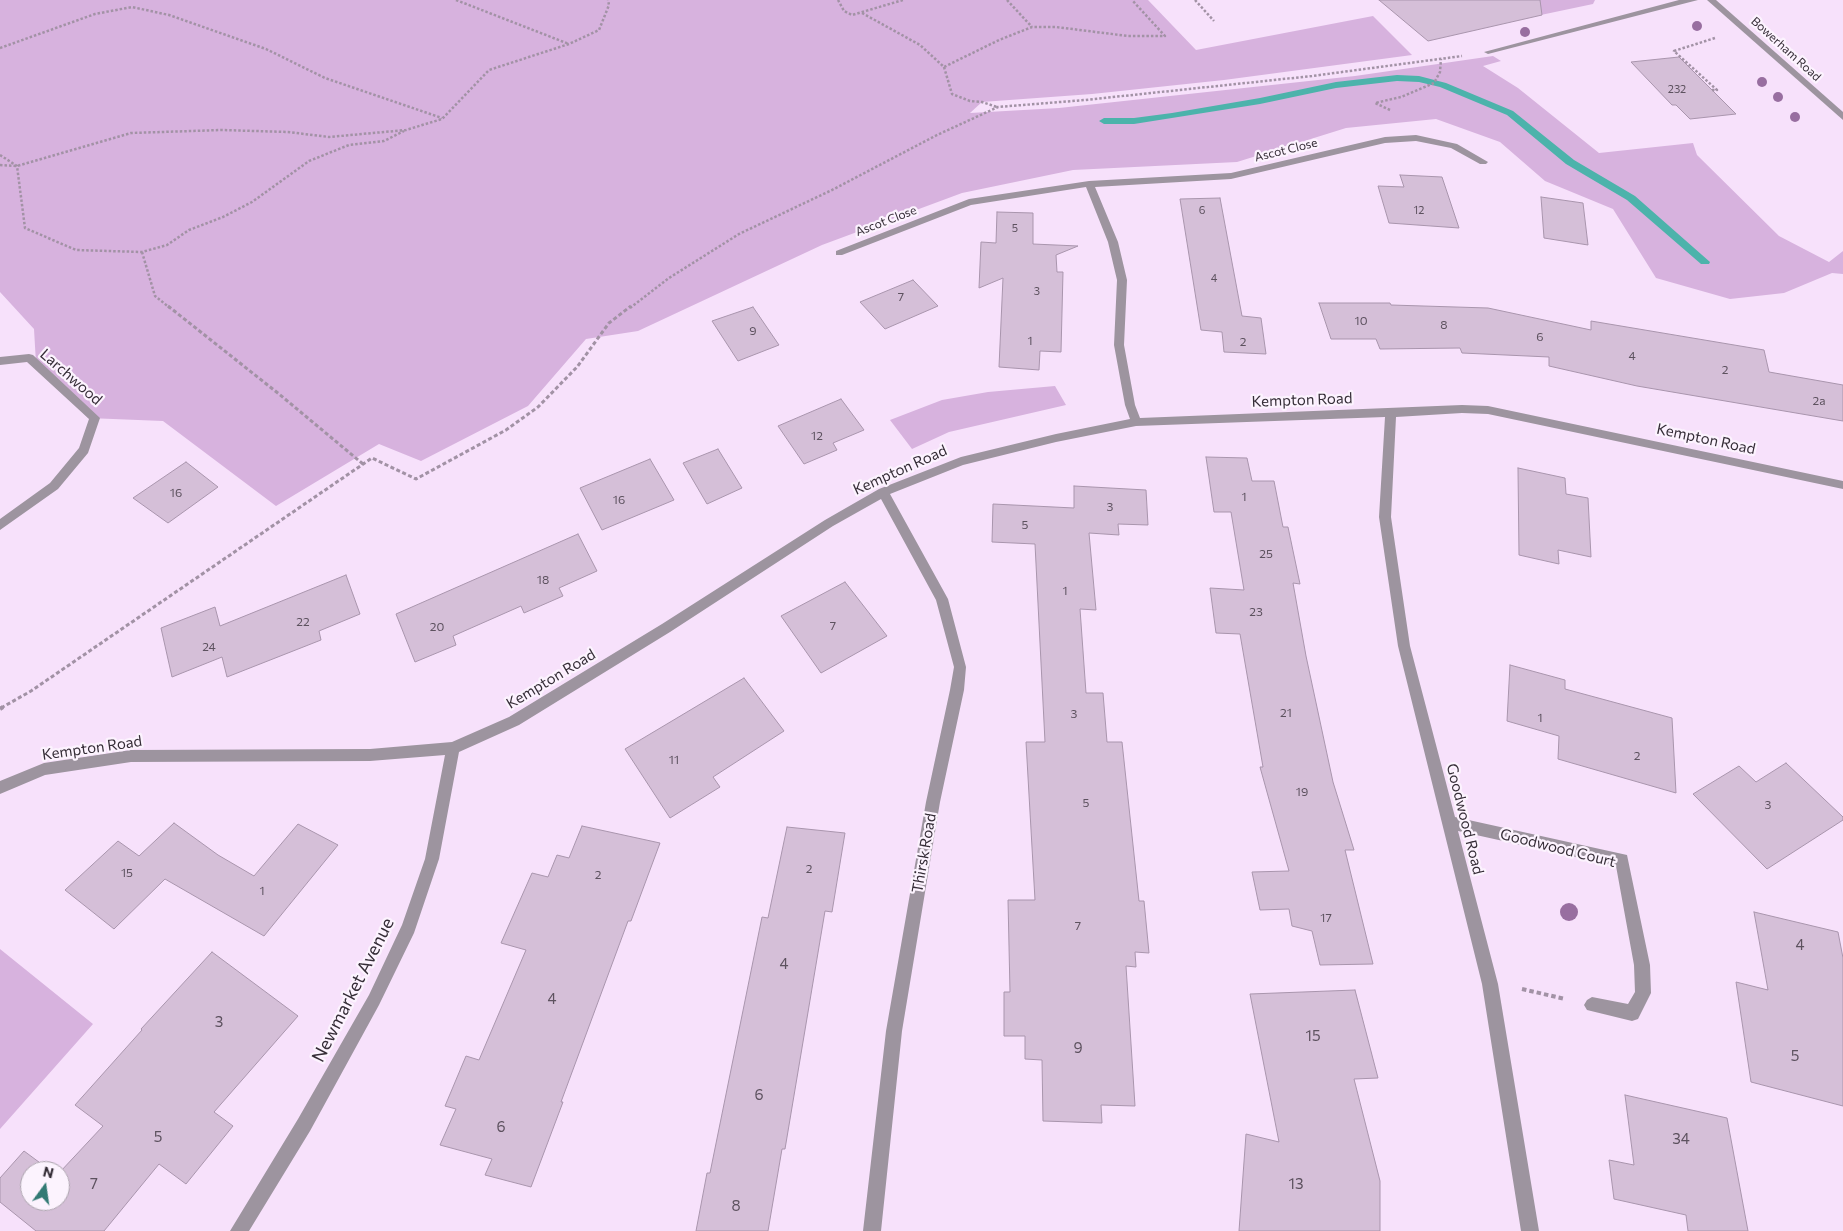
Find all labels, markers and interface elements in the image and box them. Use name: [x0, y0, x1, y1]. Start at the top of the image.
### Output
street label: Bowerham Road: [1748, 14, 1824, 84]
house number: 232: [1668, 82, 1686, 96]
street label: Ascot Close: [1253, 135, 1319, 165]
street label: Ascot Close: [854, 203, 918, 239]
house number: 6: [1199, 203, 1205, 217]
house number: 12: [1414, 203, 1424, 217]
house number: 5: [1012, 221, 1018, 235]
house number: 4: [1211, 271, 1217, 285]
house number: 3: [1034, 284, 1040, 298]
house number: 7: [898, 290, 904, 304]
house number: 10: [1355, 314, 1367, 328]
house number: 8: [1440, 318, 1448, 332]
house number: 9: [749, 324, 757, 338]
house number: 6: [1536, 330, 1544, 344]
house number: 1: [1027, 334, 1033, 348]
house number: 2: [1240, 335, 1246, 349]
street label: Larchwood: [36, 345, 106, 409]
house number: 4: [1628, 349, 1636, 363]
house number: 2: [1722, 363, 1728, 377]
street label: Kempton Road: [1251, 389, 1353, 411]
house number: 2a: [1813, 394, 1825, 408]
street label: Kempton Road: [1655, 420, 1757, 458]
house number: 12: [811, 429, 823, 443]
street label: Kempton Road: [850, 441, 950, 499]
house number: 16: [170, 486, 182, 500]
house number: 1: [1241, 490, 1247, 504]
house number: 16: [613, 493, 625, 507]
house number: 3: [1107, 500, 1113, 514]
house number: 5: [1022, 518, 1028, 532]
house number: 25: [1259, 547, 1273, 561]
house number: 18: [537, 573, 549, 587]
house number: 1: [1062, 584, 1068, 598]
house number: 23: [1249, 605, 1263, 619]
house number: 22: [296, 615, 310, 629]
house number: 7: [830, 619, 836, 633]
house number: 20: [430, 620, 444, 634]
house number: 24: [202, 640, 216, 654]
street label: Kempton Road: [503, 645, 599, 713]
house number: 21: [1280, 706, 1292, 720]
house number: 3: [1071, 707, 1077, 721]
house number: 1: [1537, 711, 1543, 725]
street label: Kempton Road: [41, 732, 143, 764]
house number: 2: [1634, 749, 1640, 763]
house number: 11: [669, 753, 679, 767]
street label: Goodwood Road: [1443, 762, 1487, 876]
house number: 19: [1296, 785, 1308, 799]
house number: 5: [1083, 796, 1089, 810]
house number: 3: [1765, 798, 1771, 812]
street label: Thirsk Road: [908, 812, 940, 894]
street label: Goodwood Court: [1498, 825, 1618, 871]
house number: 2: [806, 862, 812, 876]
house number: 15: [121, 866, 133, 880]
house number: 2: [595, 868, 601, 882]
house number: 1: [259, 884, 265, 898]
house number: 17: [1320, 911, 1332, 925]
street label: Newmarket Avenue: [307, 914, 399, 1066]
house number: 7: [1075, 919, 1081, 933]
house number: 4: [1796, 936, 1804, 954]
house number: 4: [780, 955, 788, 973]
house number: 4: [548, 990, 556, 1008]
house number: 3: [215, 1013, 223, 1031]
house number: 15: [1305, 1027, 1321, 1045]
house number: 9: [1073, 1039, 1083, 1057]
house number: 5: [1791, 1047, 1799, 1065]
house number: 6: [754, 1086, 764, 1104]
house number: 6: [496, 1118, 506, 1136]
house number: 5: [154, 1128, 162, 1146]
house number: 34: [1672, 1130, 1690, 1148]
north arrow: [20, 1161, 70, 1211]
text: N: [41, 1162, 56, 1181]
house number: 7: [90, 1175, 98, 1193]
house number: 13: [1289, 1175, 1303, 1193]
house number: 8: [731, 1197, 741, 1215]

